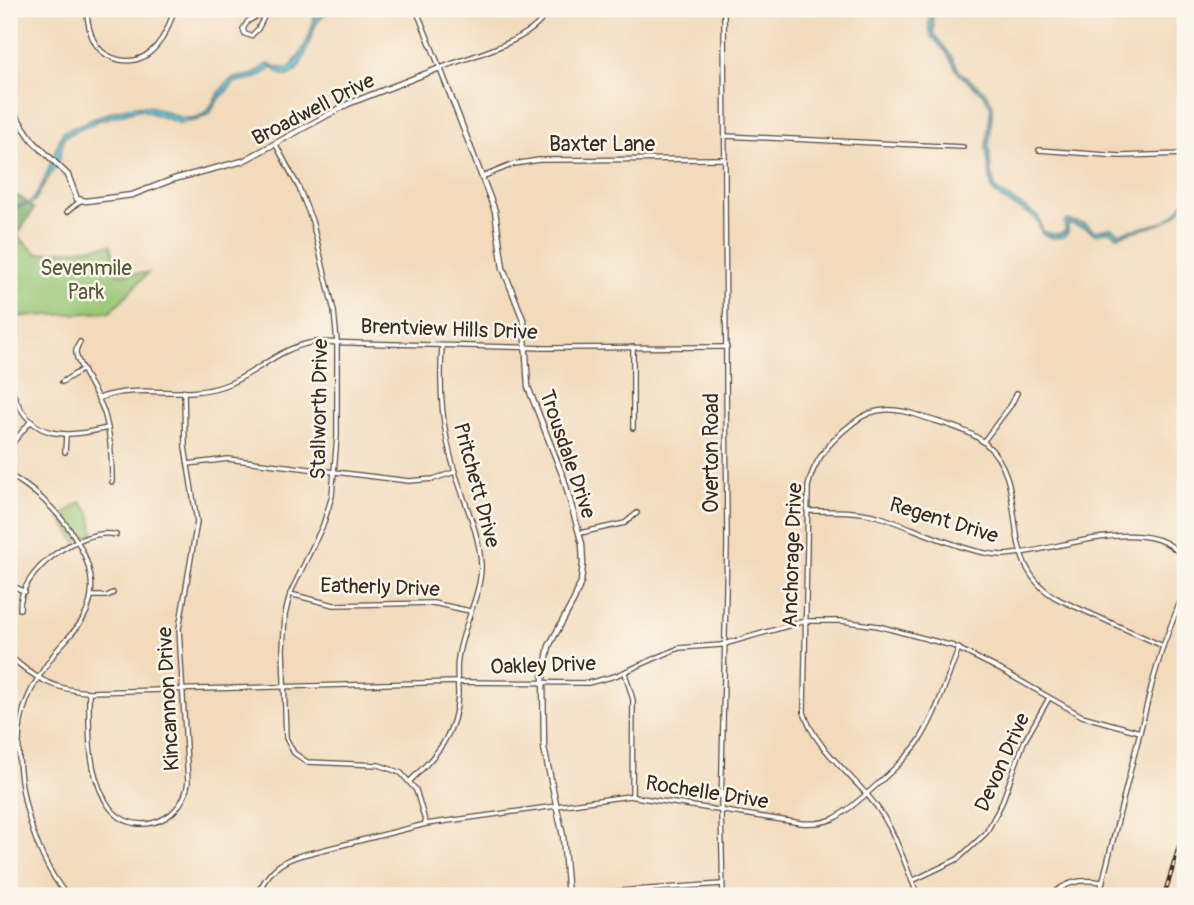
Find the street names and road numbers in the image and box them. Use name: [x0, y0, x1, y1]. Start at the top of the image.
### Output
street label: Broadwell Drive: [247, 67, 380, 152]
street label: Baxter Lane: [549, 131, 656, 158]
street label: Brentview Hills Drive: [360, 313, 539, 346]
street label: Stallworth Drive: [305, 338, 334, 480]
street label: Trousdale Drive: [533, 386, 602, 523]
street label: Overton Road: [698, 393, 725, 513]
street label: Pritchett Drive: [447, 420, 506, 551]
street label: Anchorage Drive: [776, 482, 809, 628]
street label: Regent Drive: [886, 491, 1002, 550]
street label: Eatherly Drive: [320, 572, 441, 603]
street label: Kincannon Drive: [151, 626, 186, 772]
street label: Oakley Drive: [490, 650, 597, 681]
street label: Devon Drive: [969, 708, 1036, 816]
street label: Rochelle Drive: [644, 769, 771, 816]

